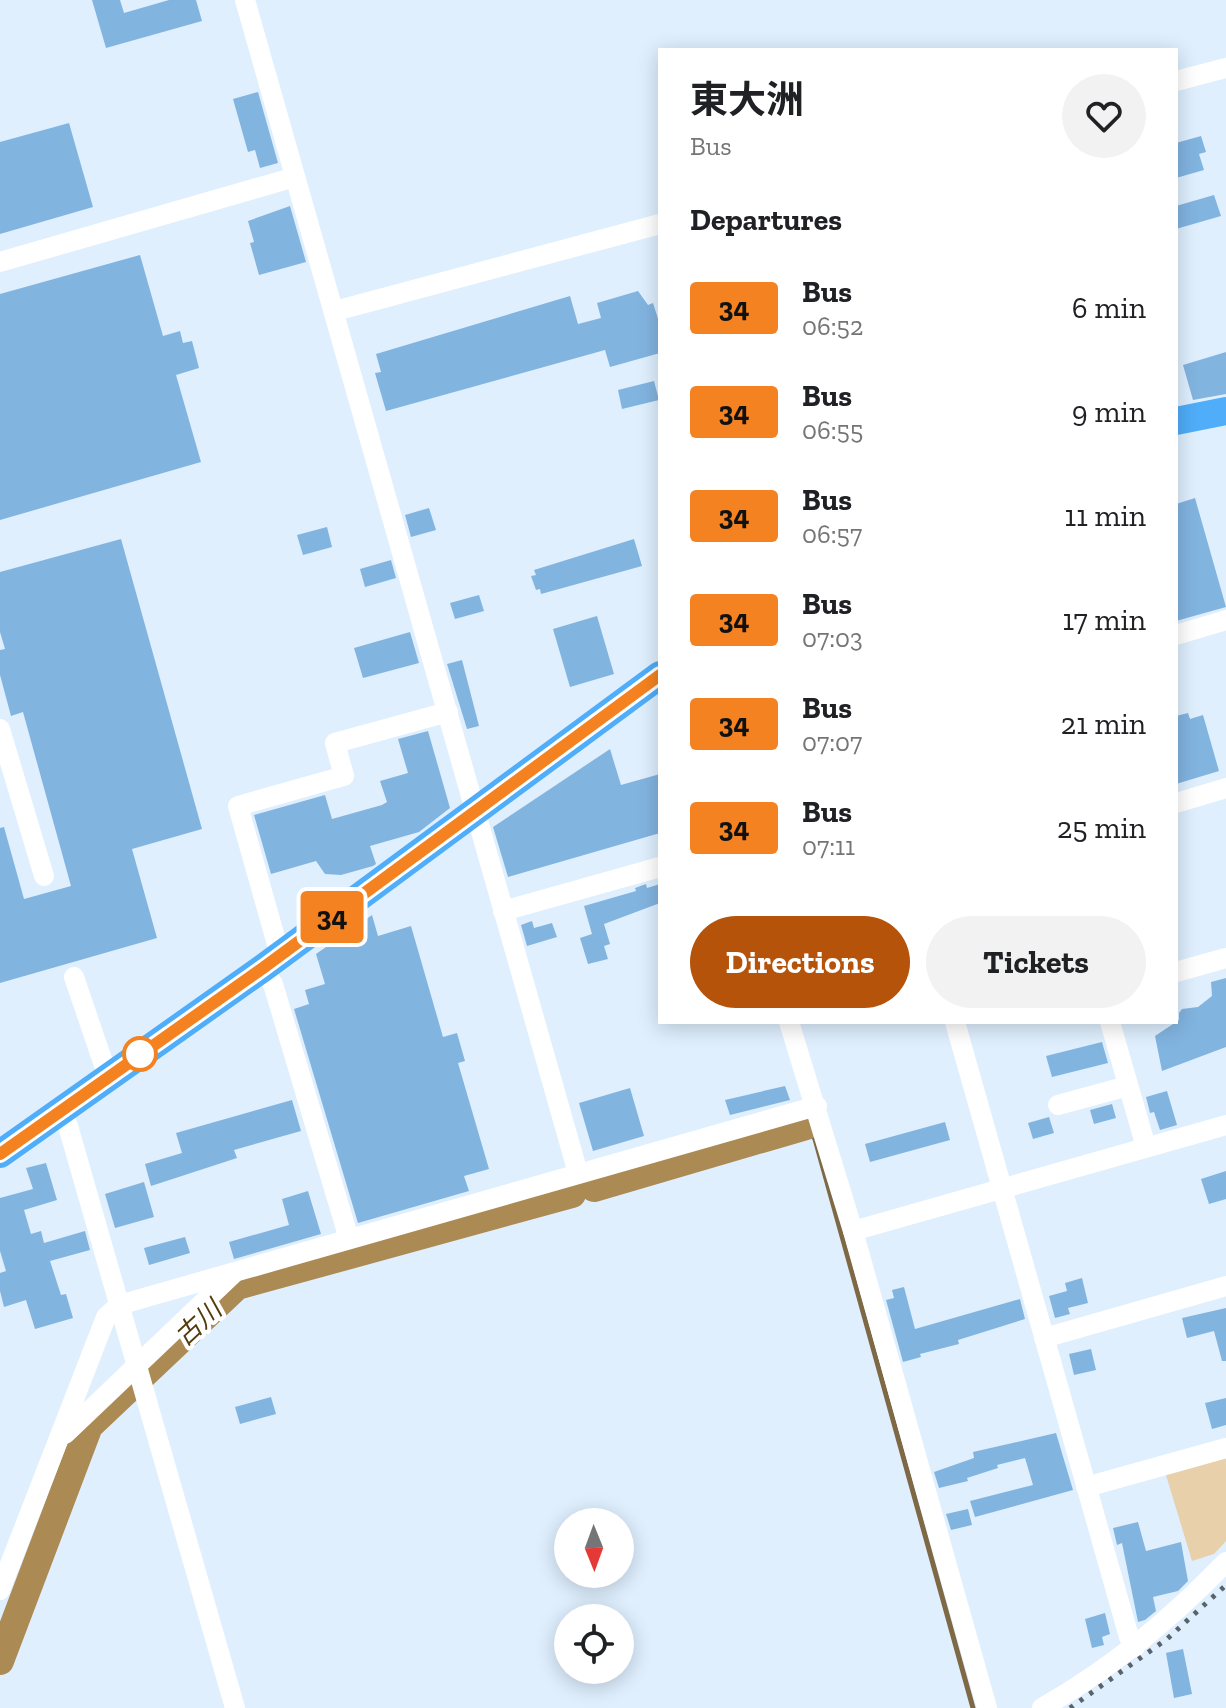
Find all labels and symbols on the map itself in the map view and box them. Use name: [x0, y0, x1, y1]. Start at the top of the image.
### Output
line badge: 34: [296, 891, 368, 943]
unlabelled marker: [123, 1037, 157, 1071]
water label: 古川: [168, 1292, 230, 1352]
north arrow: [554, 1508, 634, 1588]

